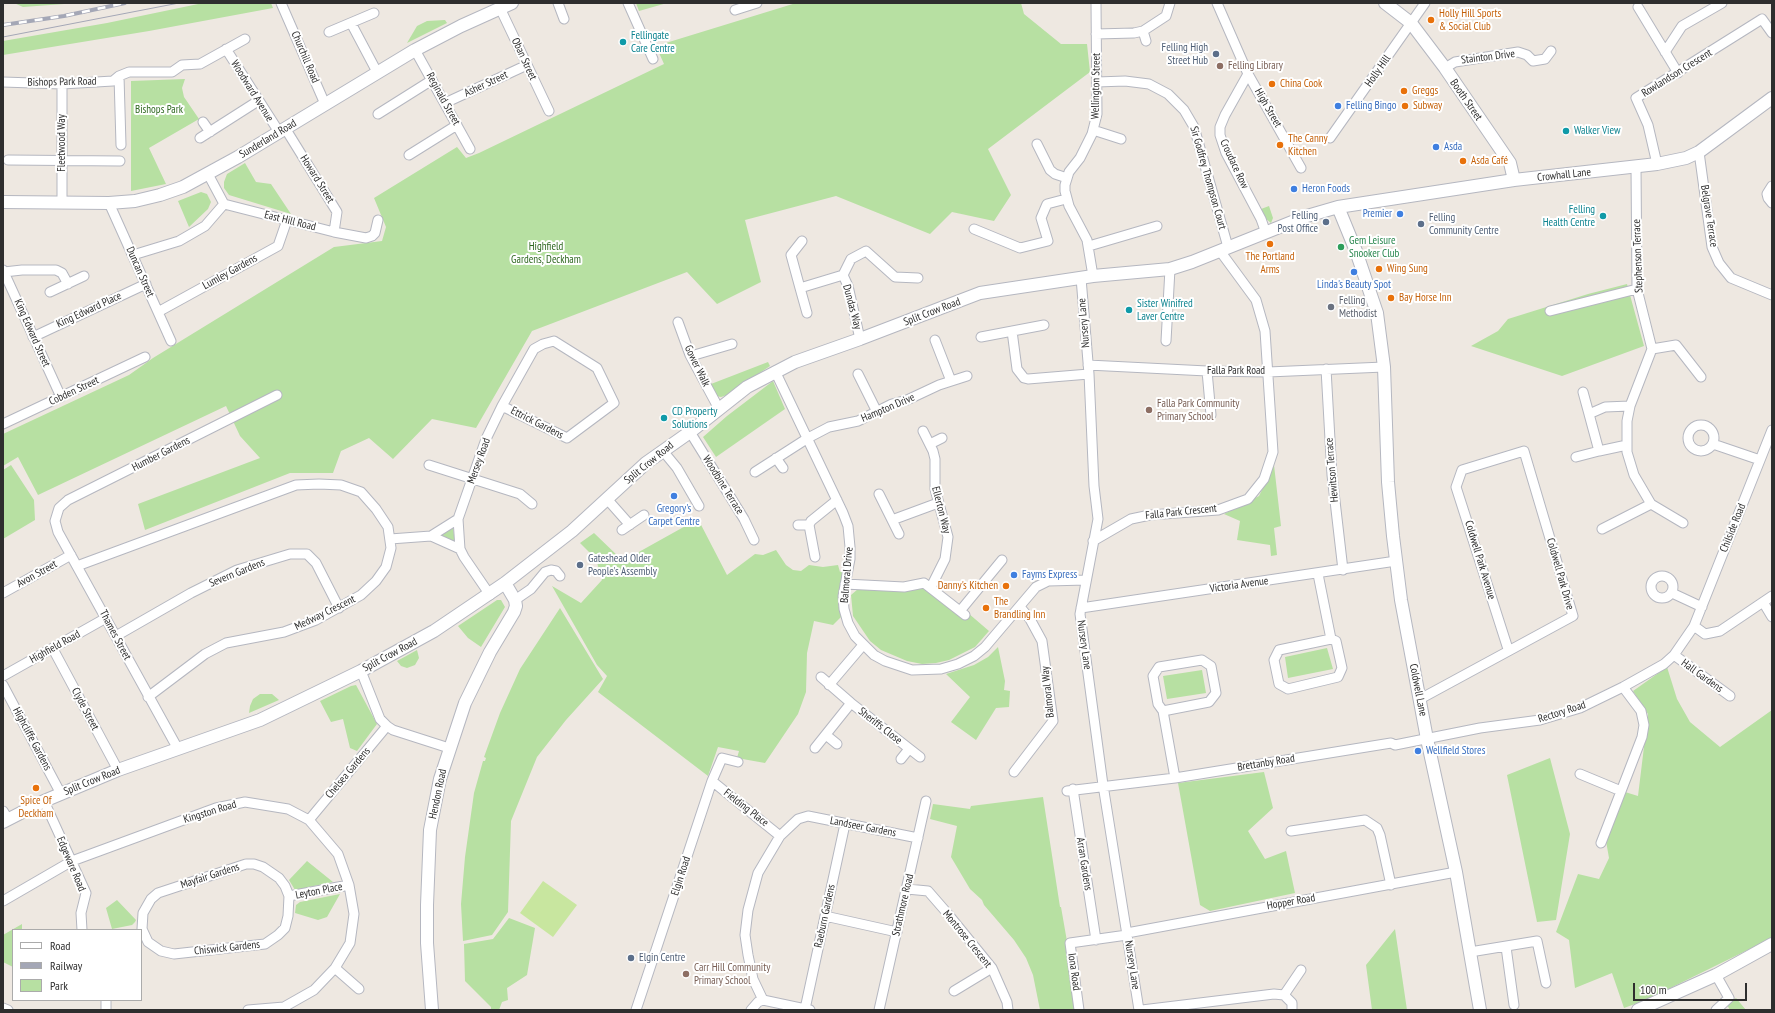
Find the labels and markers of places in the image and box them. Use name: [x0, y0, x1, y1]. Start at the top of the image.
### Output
place label: Holly Hill Sports & Social Club: [1439, 7, 1501, 33]
marker: Holly Hill Sports & Social Club: [1426, 15, 1436, 25]
place label: Fellingate Care Centre: [631, 29, 675, 55]
marker: Fellingate Care Centre: [618, 37, 628, 47]
place label: Felling High Street Hub: [1162, 41, 1208, 67]
marker: Felling High Street Hub: [1211, 49, 1221, 59]
place label: Felling Library: [1228, 59, 1283, 73]
marker: Felling Library: [1215, 61, 1225, 71]
place label: China Cook: [1280, 77, 1322, 91]
marker: China Cook: [1267, 79, 1277, 89]
place label: Greggs: [1412, 84, 1438, 98]
marker: Greggs: [1399, 86, 1409, 96]
place label: Felling Bingo: [1346, 99, 1396, 113]
place label: Subway: [1413, 99, 1442, 113]
marker: Felling Bingo: [1333, 101, 1343, 111]
marker: Subway: [1400, 101, 1410, 111]
place label: Walker View: [1574, 124, 1620, 138]
marker: Walker View: [1561, 126, 1571, 136]
place label: The Canny Kitchen: [1288, 132, 1328, 158]
marker: The Canny Kitchen: [1275, 140, 1285, 150]
place label: Asda: [1444, 140, 1462, 154]
marker: Asda: [1431, 142, 1441, 152]
place label: Asda Café: [1471, 154, 1508, 168]
marker: Asda Café: [1458, 156, 1468, 166]
place label: Heron Foods: [1302, 182, 1350, 196]
marker: Heron Foods: [1289, 184, 1299, 194]
place label: Felling Health Centre: [1543, 203, 1595, 229]
place label: Premier: [1363, 207, 1392, 221]
place label: Felling Post Office: [1278, 209, 1318, 235]
marker: Premier: [1395, 209, 1405, 219]
place label: Felling Community Centre: [1429, 211, 1499, 237]
marker: Felling Health Centre: [1598, 211, 1608, 221]
marker: Felling Post Office: [1321, 217, 1331, 227]
marker: Felling Community Centre: [1416, 219, 1426, 229]
place label: Gem Leisure Snooker Club: [1349, 234, 1399, 260]
marker: The Portland Arms: [1265, 239, 1275, 249]
marker: Gem Leisure Snooker Club: [1336, 242, 1346, 252]
place label: The Portland Arms: [1246, 250, 1294, 276]
place label: Wing Sung: [1387, 262, 1428, 276]
marker: Wing Sung: [1374, 264, 1384, 274]
marker: Linda's Beauty Spot: [1349, 267, 1359, 277]
place label: Linda's Beauty Spot: [1317, 278, 1391, 292]
place label: Bay Horse Inn: [1399, 291, 1452, 305]
marker: Bay Horse Inn: [1386, 293, 1396, 303]
place label: Felling Methodist: [1339, 294, 1377, 320]
place label: Sister Winifred Laver Centre: [1137, 297, 1193, 323]
marker: Felling Methodist: [1326, 302, 1336, 312]
marker: Sister Winifred Laver Centre: [1124, 305, 1134, 315]
place label: Falla Park Community Primary School: [1157, 397, 1239, 423]
place label: CD Property Solutions: [672, 405, 717, 431]
marker: Falla Park Community Primary School: [1144, 405, 1154, 415]
marker: CD Property Solutions: [659, 413, 669, 423]
marker: Gregory's Carpet Centre: [669, 491, 679, 501]
place label: Gregory's Carpet Centre: [648, 502, 700, 528]
place label: Gateshead Older People's Assembly: [588, 552, 657, 578]
marker: Gateshead Older People's Assembly: [575, 560, 585, 570]
place label: Fayms Express: [1022, 568, 1077, 582]
marker: Fayms Express: [1009, 570, 1019, 580]
place label: Danny's Kitchen: [938, 579, 998, 593]
marker: Danny's Kitchen: [1001, 581, 1011, 591]
place label: The Brandling Inn: [994, 595, 1045, 621]
marker: The Brandling Inn: [981, 603, 991, 613]
place label: Wellfield Stores: [1426, 744, 1485, 758]
marker: Wellfield Stores: [1413, 746, 1423, 756]
marker: Spice Of Deckham: [31, 783, 41, 793]
place label: Spice Of Deckham: [19, 794, 53, 820]
place label: Elgin Centre: [639, 951, 685, 965]
marker: Elgin Centre: [626, 953, 636, 963]
place label: Carr Hill Community Primary School: [694, 961, 770, 987]
marker: Carr Hill Community Primary School: [681, 969, 691, 979]

